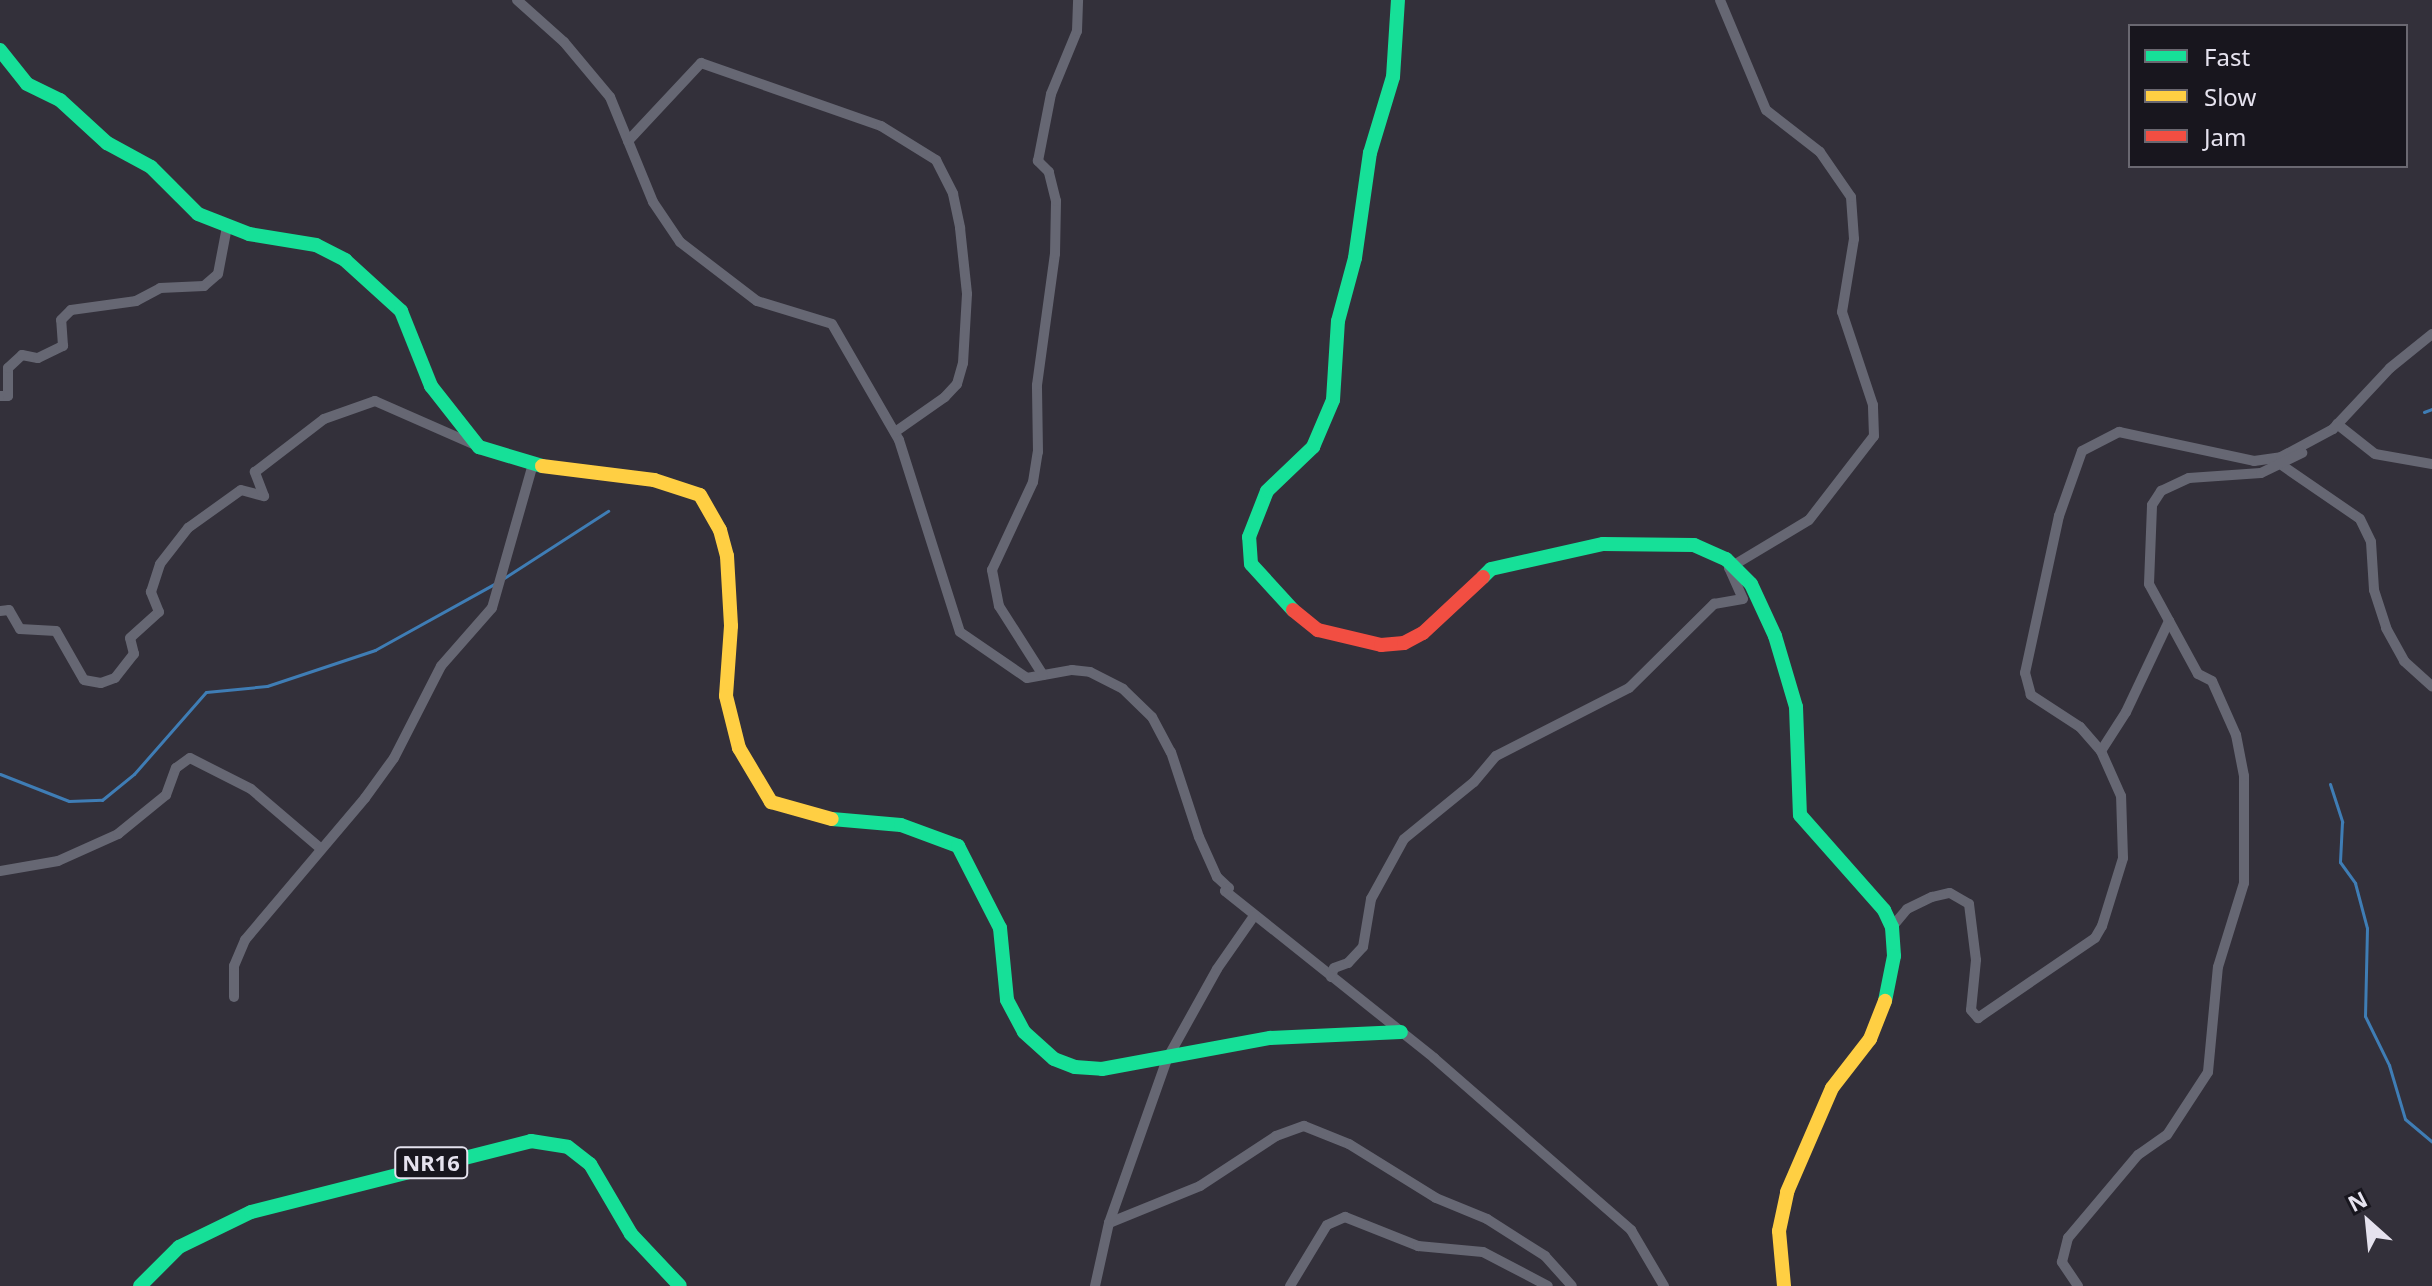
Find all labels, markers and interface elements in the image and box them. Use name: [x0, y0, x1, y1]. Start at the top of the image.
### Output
legend: [2128, 24, 2408, 168]
text: Fast: [2204, 40, 2250, 73]
text: Slow: [2204, 80, 2256, 113]
text: Jam: [2204, 120, 2246, 153]
road number: NR16: [393, 1145, 469, 1181]
north arrow: [2328, 1182, 2408, 1262]
text: N: [2342, 1183, 2372, 1218]

